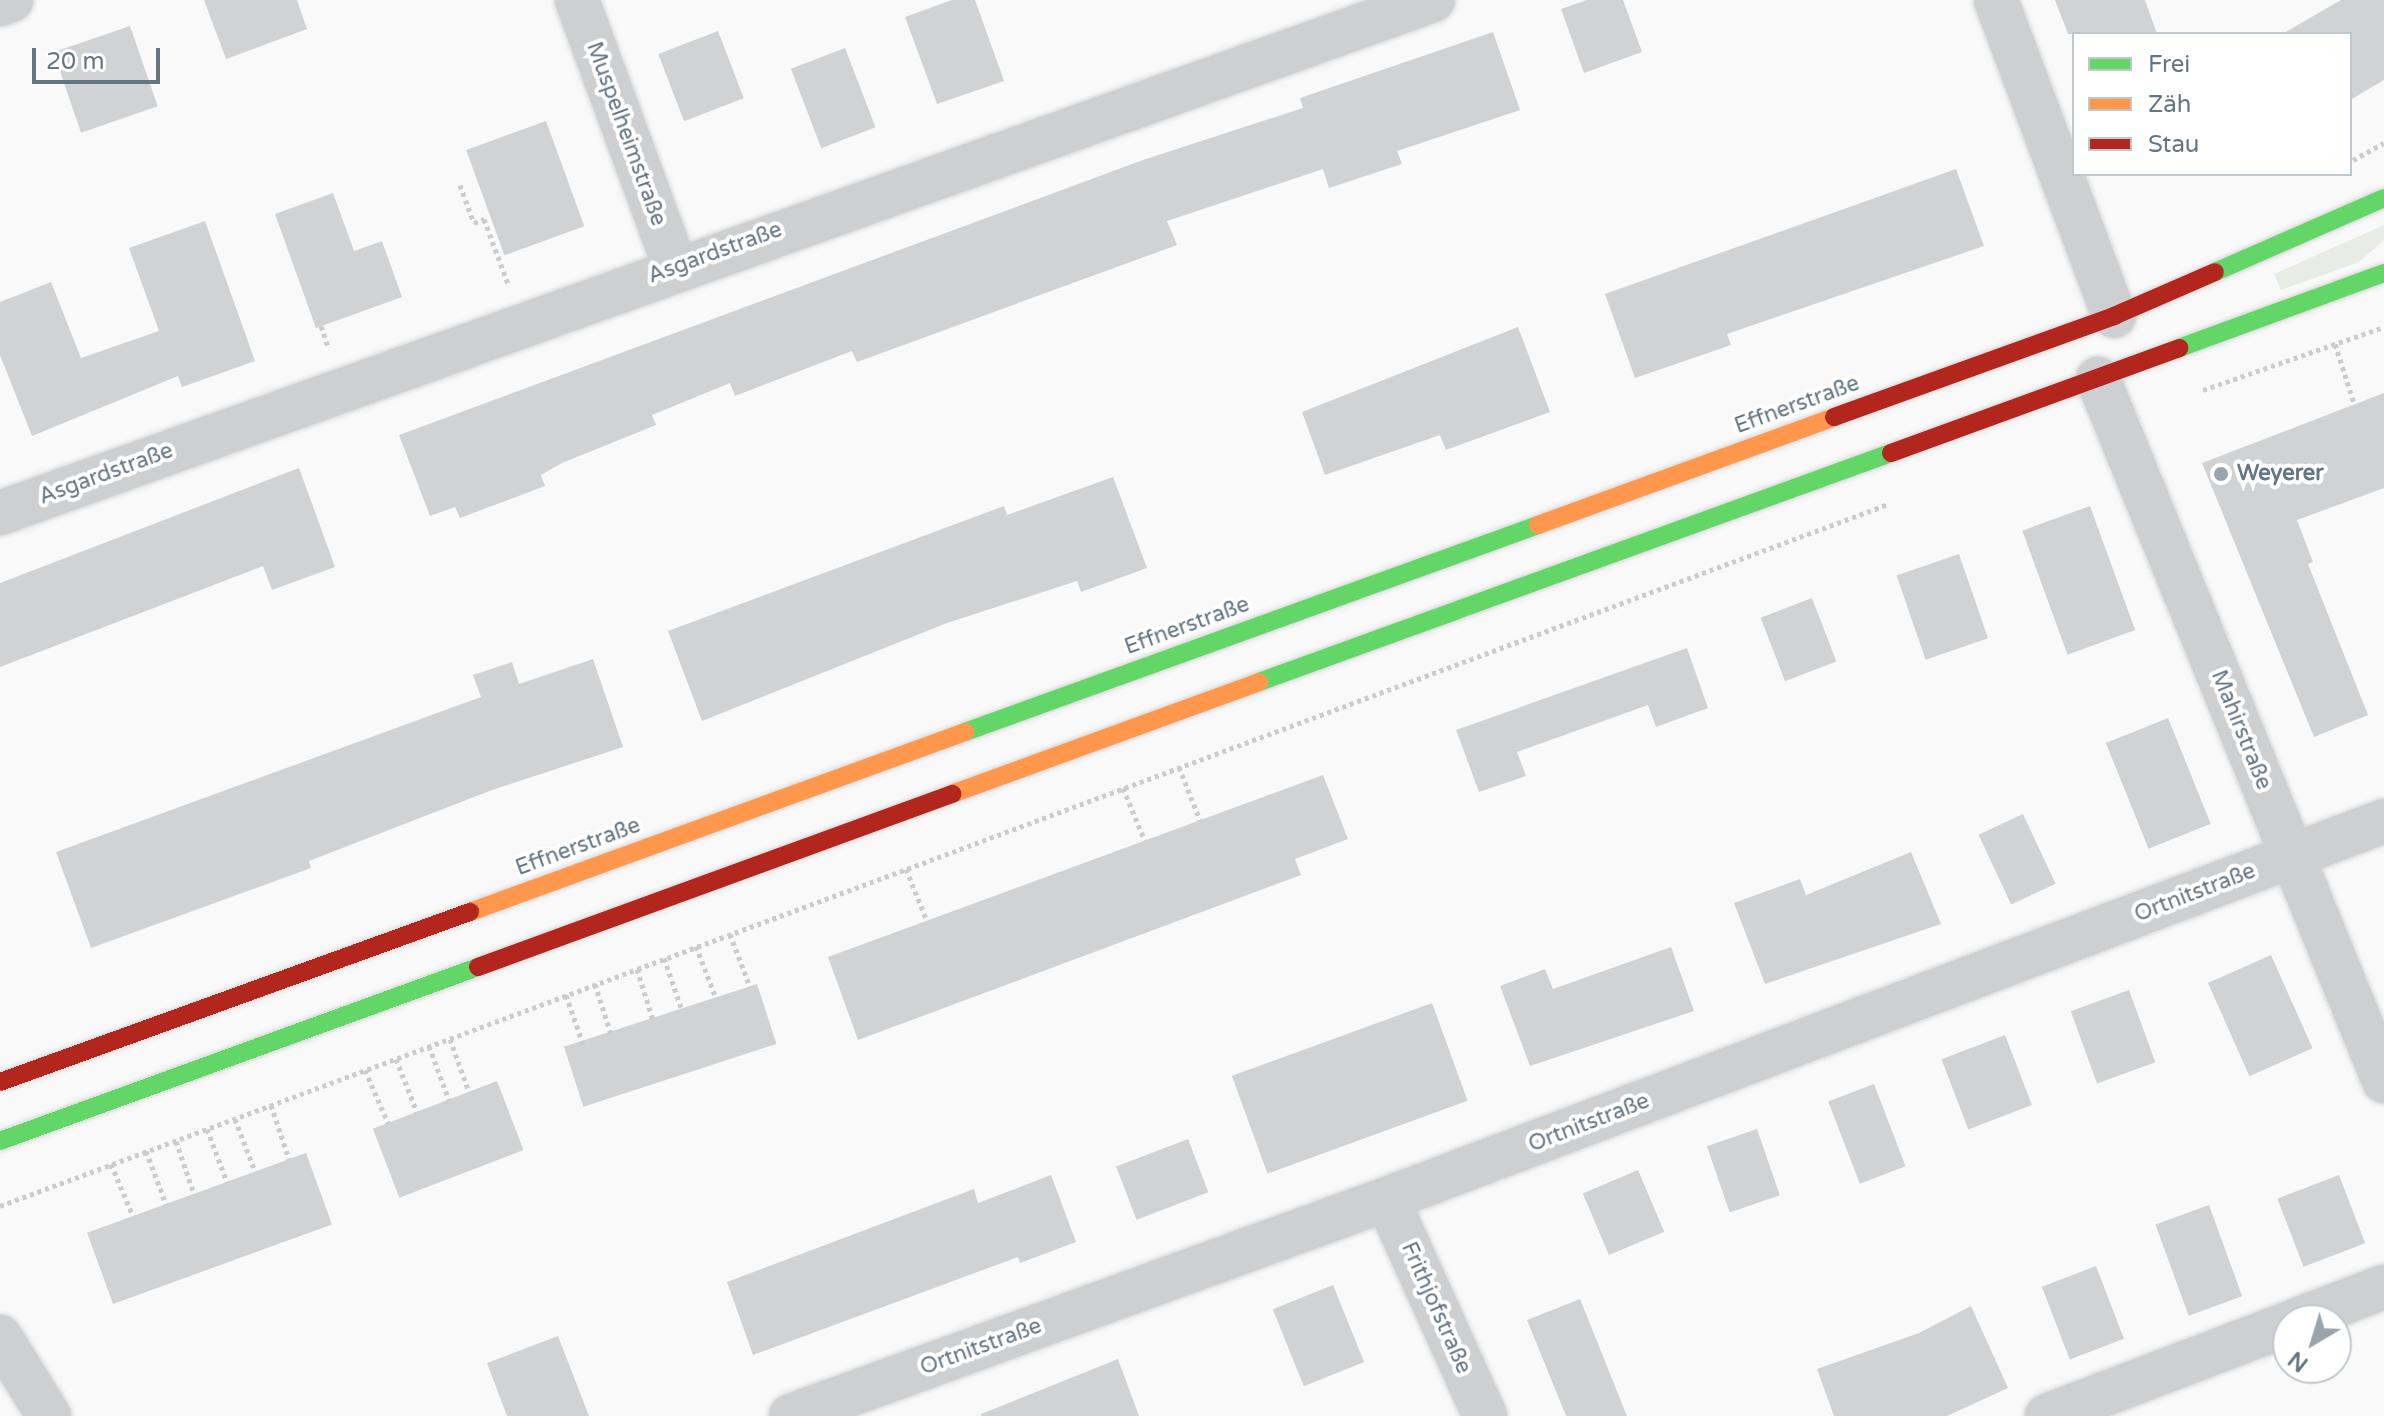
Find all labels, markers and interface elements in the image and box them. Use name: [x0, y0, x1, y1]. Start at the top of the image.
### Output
scale bar: [36, 32, 164, 82]
legend: [2072, 32, 2352, 176]
street label: Muspelheimstraße: [580, 38, 672, 230]
text: 20 m: [46, 47, 104, 76]
text: Frei: [2148, 50, 2190, 79]
text: Zäh: [2148, 90, 2191, 119]
text: Stau: [2148, 130, 2199, 159]
street label: Asgardstraße: [644, 217, 786, 289]
street label: Effnerstraße: [1731, 370, 1863, 440]
street label: Asgardstraße: [35, 438, 177, 510]
place label: Weyerer: [2237, 461, 2324, 487]
marker: Weyerer: [2212, 465, 2230, 483]
street label: Effnerstraße: [1121, 591, 1253, 661]
street label: Mahirstraße: [2205, 666, 2277, 794]
street label: Effnerstraße: [512, 812, 644, 882]
street label: Ortnitstraße: [2131, 858, 2259, 928]
street label: Ortnitstraße: [1525, 1088, 1653, 1158]
street label: Frithjofstraße: [1395, 1238, 1477, 1378]
north arrow: [2272, 1304, 2352, 1384]
street label: Ortnitstraße: [917, 1313, 1045, 1381]
text: N: [2283, 1346, 2313, 1377]

